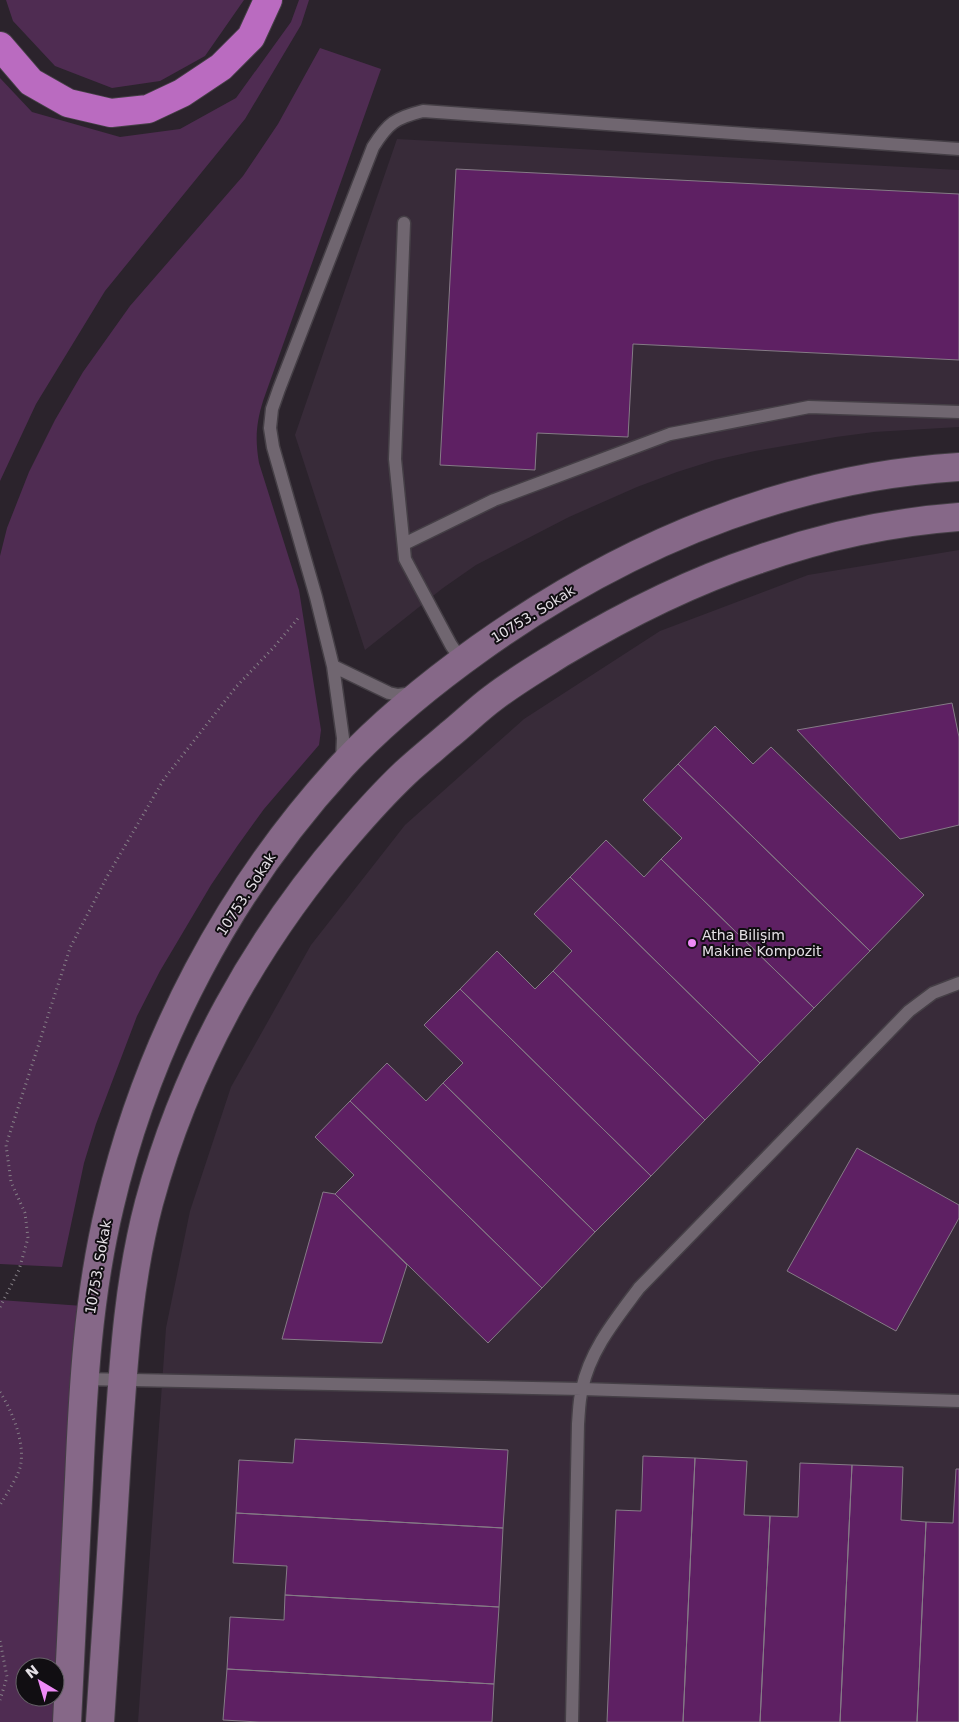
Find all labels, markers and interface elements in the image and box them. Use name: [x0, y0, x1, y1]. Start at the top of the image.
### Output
street label: 10753. Sokak: [488, 581, 578, 646]
street label: 10753. Sokak: [213, 849, 279, 938]
place label: Atha Bilişim Makine Kompozit: [702, 927, 822, 959]
marker: Atha Bilişim Makine Kompozit: [686, 937, 698, 949]
street label: 10753. Sokak: [82, 1218, 114, 1315]
north arrow: [15, 1657, 65, 1707]
text: N: [22, 1662, 42, 1682]

